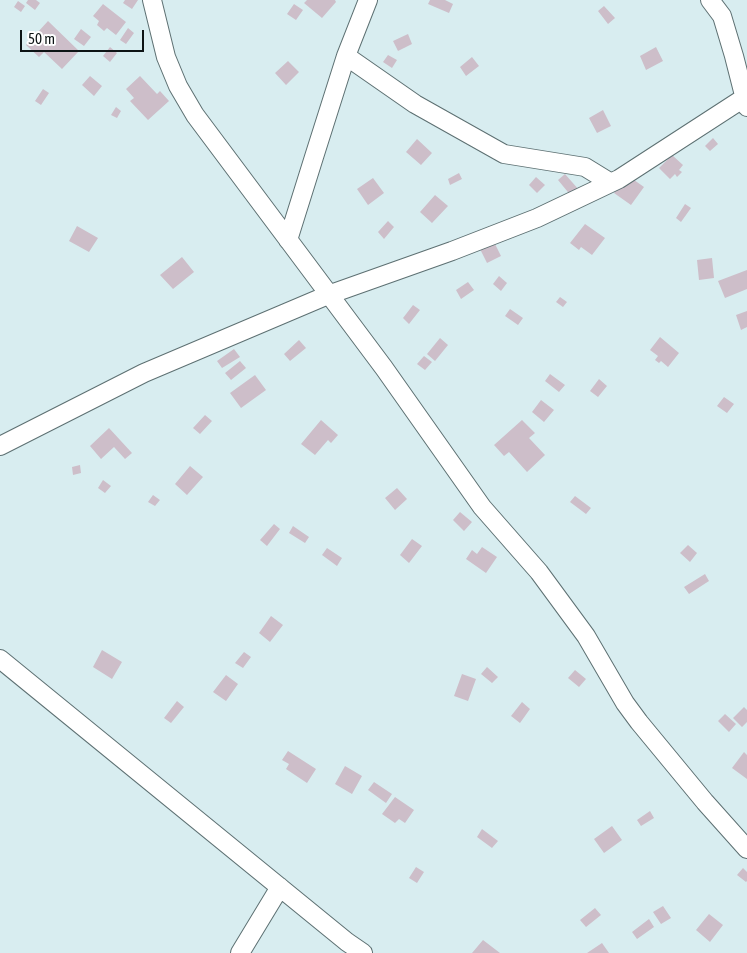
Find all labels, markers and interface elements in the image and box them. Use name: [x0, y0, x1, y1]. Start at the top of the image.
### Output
scale bar: [22, 20, 146, 52]
text: 50 m: [28, 30, 55, 47]

